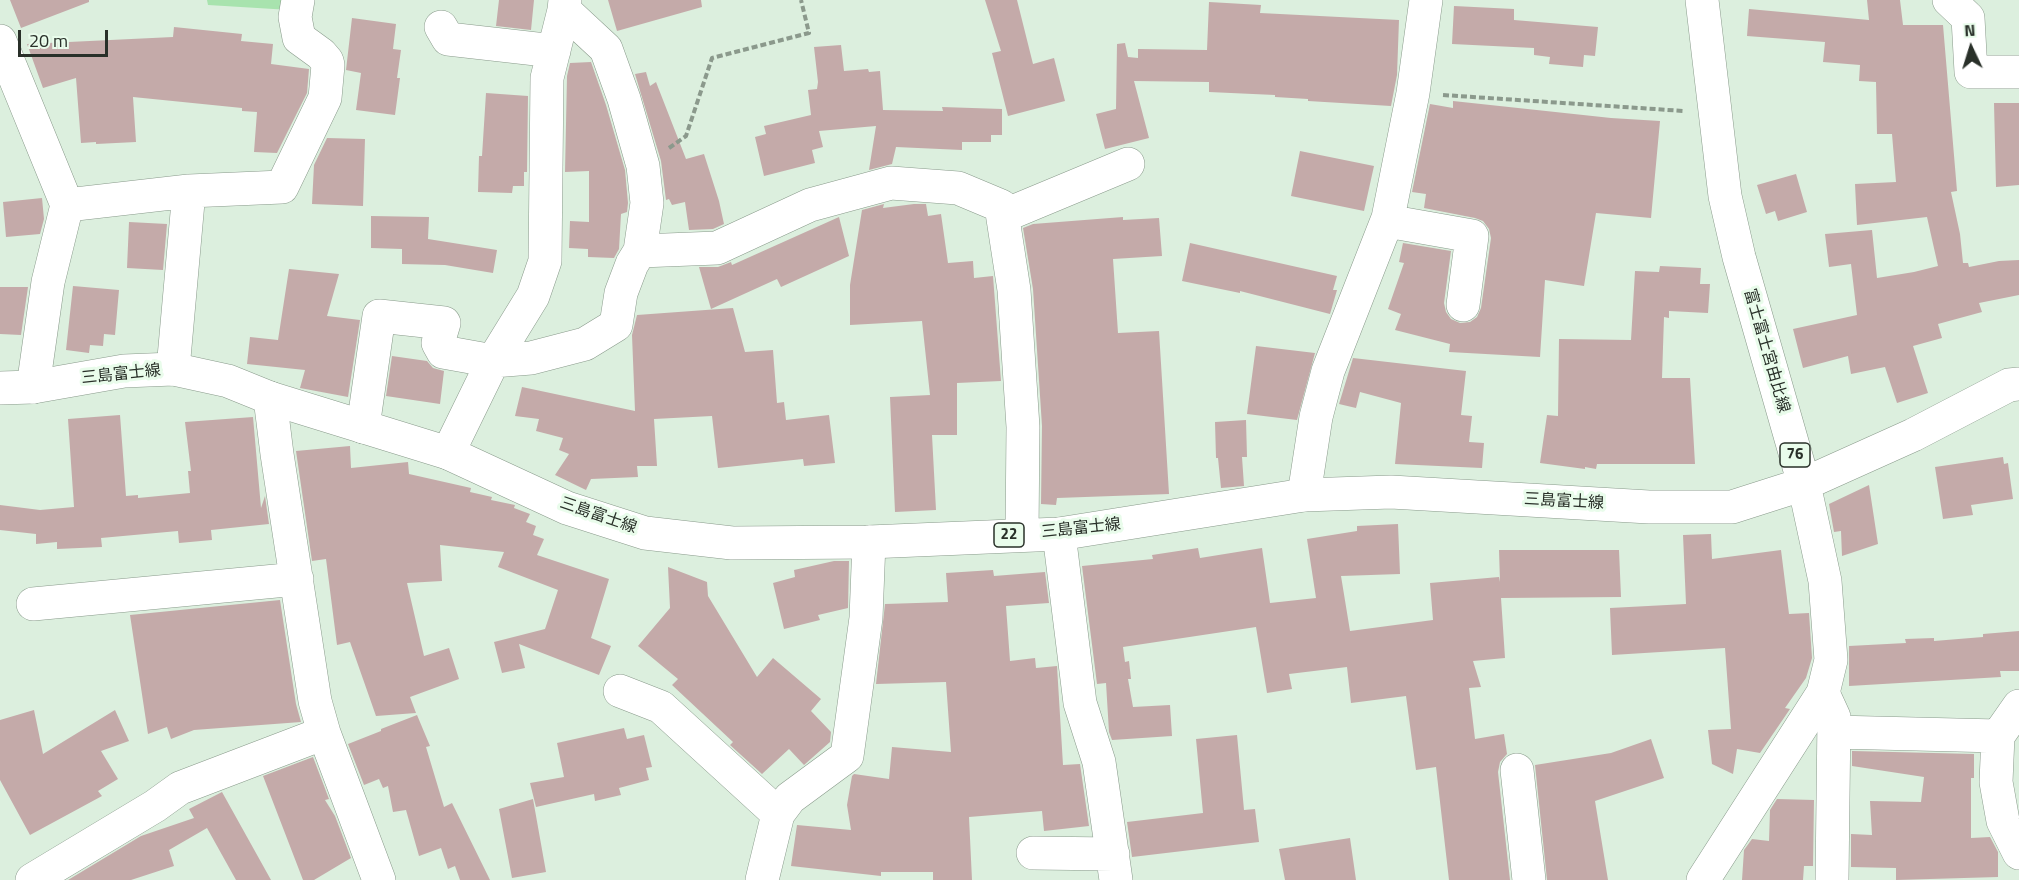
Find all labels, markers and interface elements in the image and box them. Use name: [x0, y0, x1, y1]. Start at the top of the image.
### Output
scale bar: [21, 18, 111, 56]
north arrow: [1941, 18, 2001, 78]
text: N: [1963, 18, 1976, 42]
text: 20 m: [29, 27, 68, 54]
street label: 富士富士宮由比線: [1739, 287, 1793, 415]
street label: 三島富士線: [80, 361, 162, 389]
road number: 76: [1780, 443, 1810, 467]
street label: 三島富士線: [1524, 490, 1604, 514]
street label: 三島富士線: [557, 494, 639, 538]
street label: 三島富士線: [1040, 515, 1122, 543]
road number: 22: [994, 523, 1024, 547]

